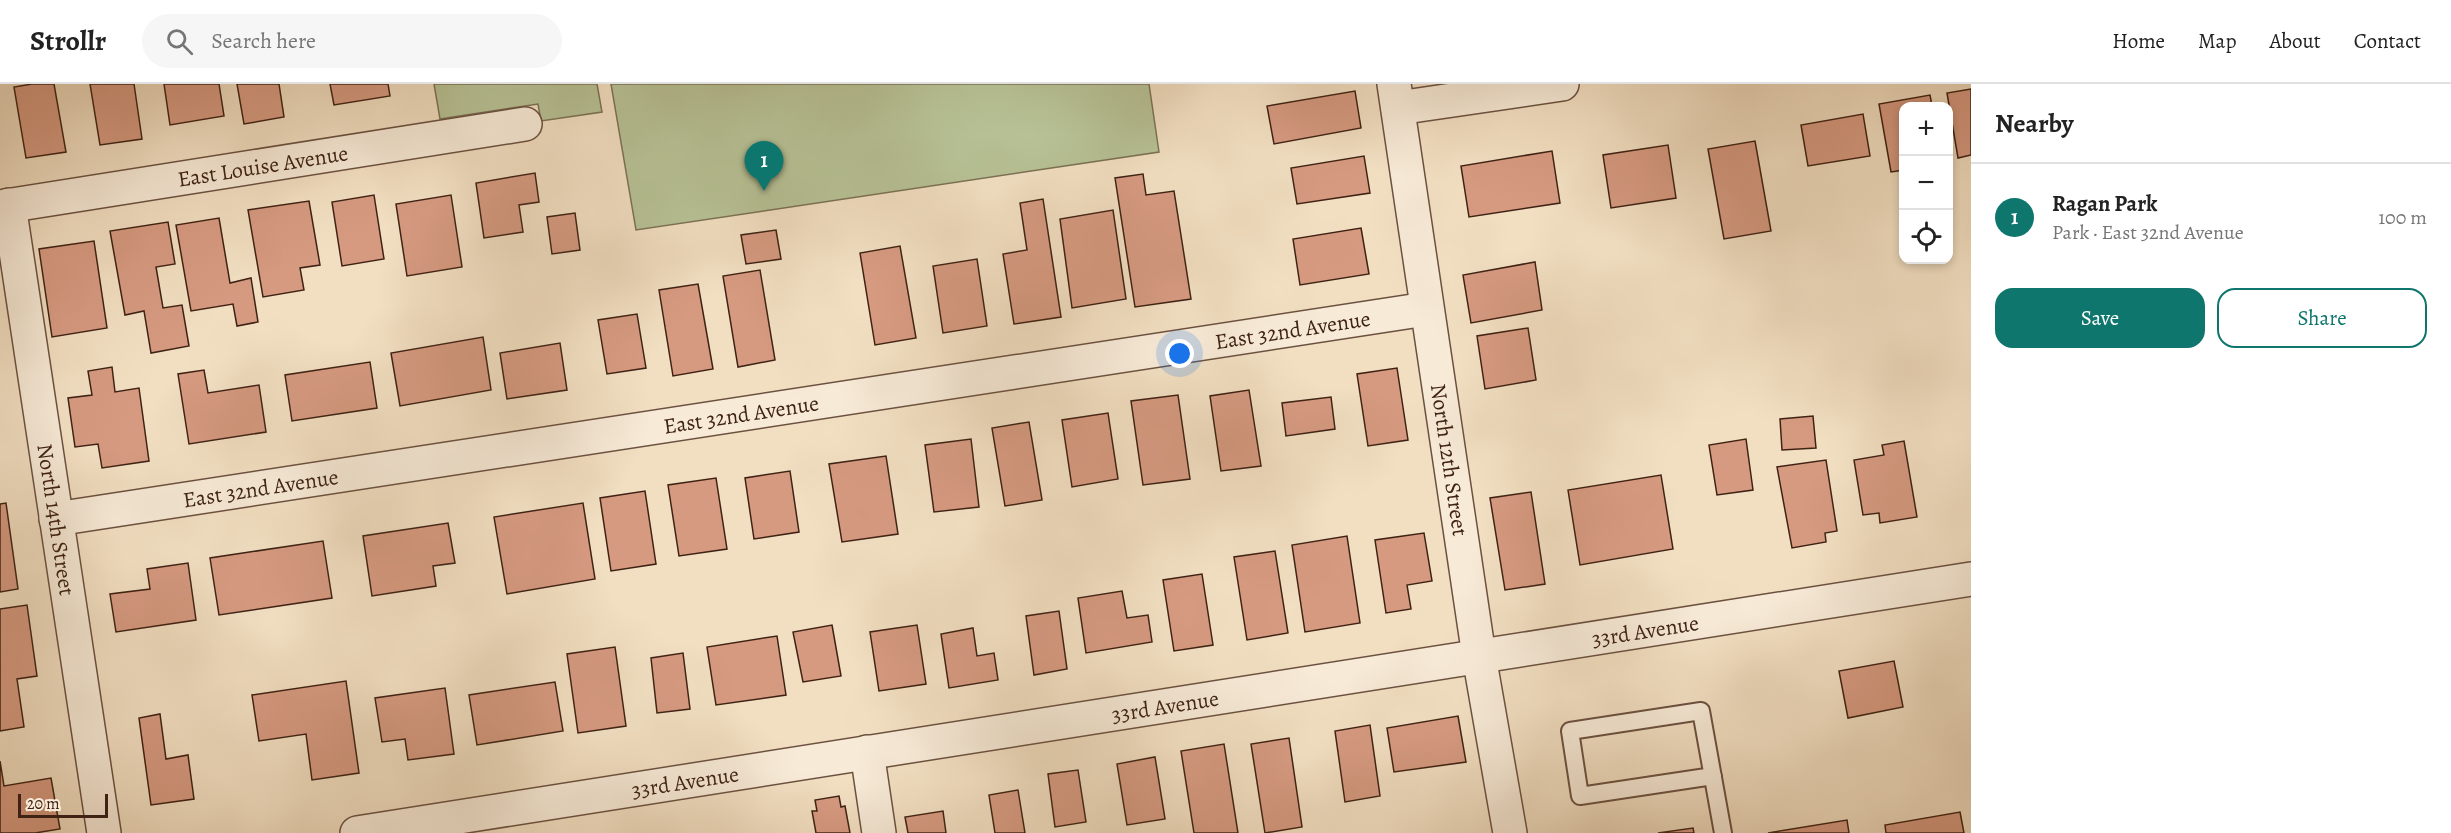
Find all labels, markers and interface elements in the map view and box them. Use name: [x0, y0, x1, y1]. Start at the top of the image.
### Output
search box: [142, 14, 562, 68]
text: Strollr: [30, 22, 106, 60]
icon: search: [163, 25, 196, 58]
text: Search here: [211, 26, 316, 56]
text: Home: [2112, 27, 2165, 55]
text: Map: [2198, 27, 2236, 55]
text: About: [2269, 27, 2321, 55]
text: Contact: [2354, 27, 2421, 55]
map controls: [1899, 102, 1953, 264]
button: +: [1899, 102, 1953, 156]
text: Nearby: [1995, 106, 2074, 141]
street label: East Louise Avenue: [176, 138, 350, 195]
pin: 1: [744, 141, 783, 191]
button: −: [1899, 156, 1953, 210]
text: Ragan Park: [2052, 189, 2157, 219]
text: 1: [2011, 204, 2018, 231]
text: 100 m: [2378, 204, 2427, 231]
button: locate: [1899, 210, 1953, 264]
text: Park · East 32nd Avenue: [2052, 219, 2244, 246]
button: Save: [1995, 288, 2205, 348]
button: Share: [2217, 288, 2427, 348]
street label: East 32nd Avenue: [1213, 304, 1372, 357]
your location: [1165, 339, 1194, 368]
street label: North 12th Street: [1423, 382, 1475, 538]
street label: East 32nd Avenue: [661, 388, 821, 442]
street label: North 14th Street: [29, 442, 82, 598]
street label: East 32nd Avenue: [181, 462, 340, 515]
street label: 33rd Avenue: [1589, 608, 1701, 655]
street label: 33rd Avenue: [1109, 684, 1221, 730]
street label: 33rd Avenue: [629, 759, 741, 806]
scale bar: [18, 791, 108, 818]
text: 20 m: [27, 793, 60, 815]

